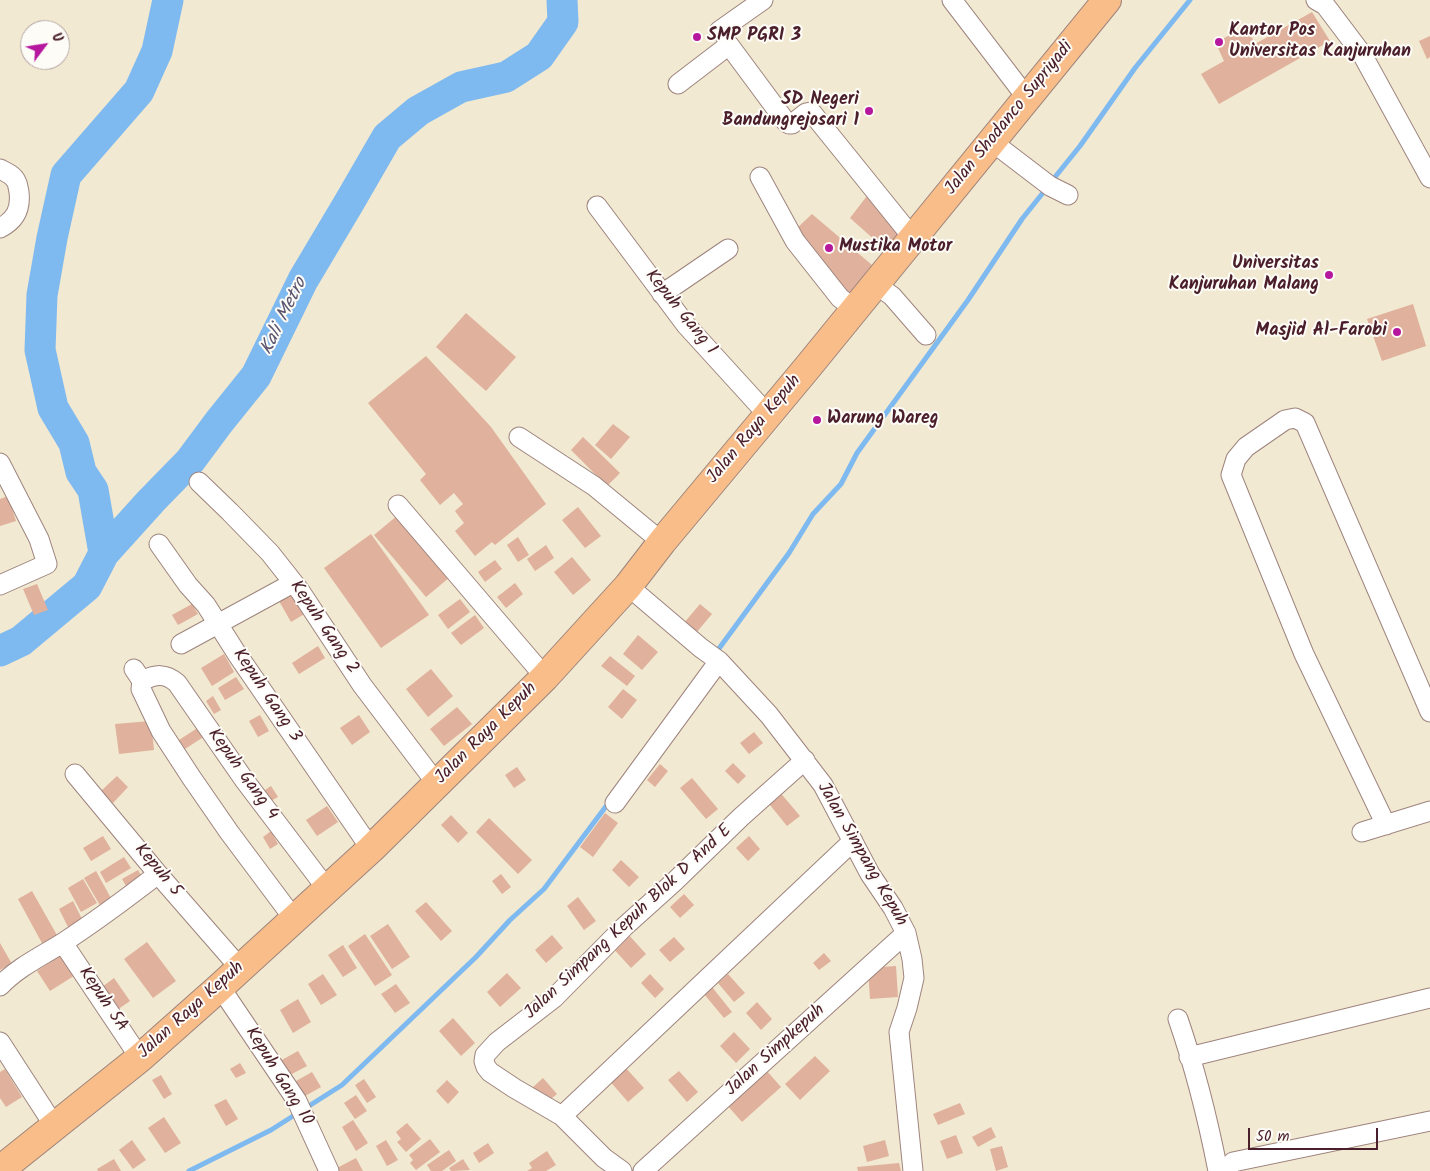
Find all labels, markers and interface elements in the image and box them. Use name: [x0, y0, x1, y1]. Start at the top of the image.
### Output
north arrow: [20, 20, 70, 70]
place label: Kantor Pos Universitas Kanjuruhan: [1229, 21, 1411, 64]
place label: SMP PGRI 3: [707, 26, 801, 48]
text: U: [45, 29, 69, 47]
marker: SMP PGRI 3: [691, 31, 703, 43]
marker: Kantor Pos Universitas Kanjuruhan: [1213, 36, 1225, 48]
street label: Jalan Shodanco Supriyadi: [941, 38, 1079, 200]
place label: SD Negeri Bandungrejosari 1: [722, 90, 859, 132]
marker: SD Negeri Bandungrejosari 1: [863, 105, 875, 117]
place label: Mustika Motor: [839, 237, 952, 259]
marker: Mustika Motor: [823, 242, 835, 254]
place label: Universitas Kanjuruhan Malang: [1169, 254, 1319, 296]
street label: Kepuh Gang 1: [639, 266, 721, 360]
marker: Universitas Kanjuruhan Malang: [1323, 269, 1335, 281]
water label: Kali Metro: [257, 275, 313, 359]
place label: Masjid Al-Farobi: [1256, 321, 1387, 343]
marker: Masjid Al-Farobi: [1391, 326, 1403, 338]
street label: Jalan Raya Kepuh: [703, 371, 807, 489]
place label: Warung Wareg: [827, 409, 938, 431]
marker: Warung Wareg: [811, 414, 823, 426]
street label: Kepuh Gang 2: [284, 577, 362, 679]
street label: Kepuh Gang 3: [227, 645, 305, 747]
street label: Jalan Raya Kepuh: [432, 679, 542, 789]
street label: Kepuh Gang 4: [202, 725, 282, 825]
street label: Jalan Simpang Kepuh: [811, 779, 911, 931]
street label: Jalan Simpang Kepuh Blok D And E: [521, 821, 737, 1025]
street label: Kepuh 5: [129, 840, 185, 902]
street label: Jalan Raya Kepuh: [135, 958, 249, 1064]
street label: Kepuh 5A: [73, 964, 131, 1036]
street label: Jalan Simpkepuh: [722, 1001, 830, 1101]
street label: Kepuh Gang 10: [239, 1024, 317, 1130]
scale bar: [1250, 1118, 1380, 1150]
text: 50 m: [1256, 1125, 1290, 1149]

